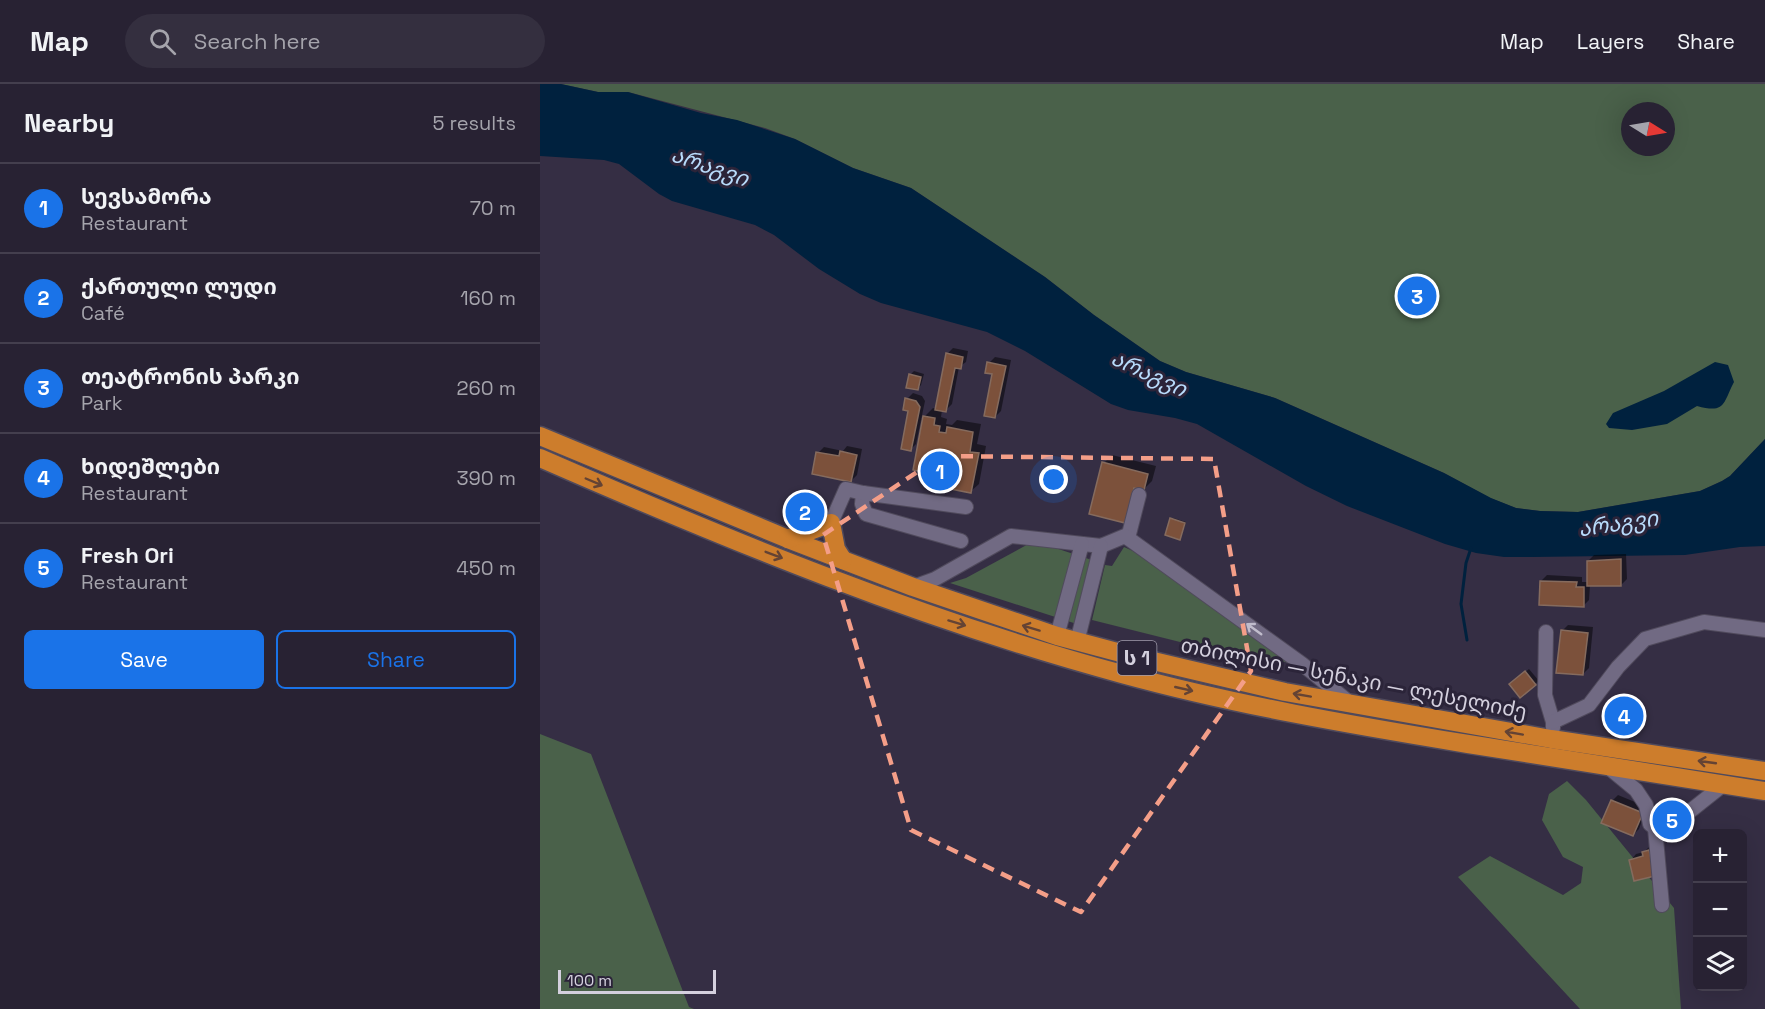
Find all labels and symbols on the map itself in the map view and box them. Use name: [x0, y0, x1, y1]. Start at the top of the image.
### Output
north arrow: [1621, 102, 1675, 156]
water label: არაგვი: [668, 140, 754, 193]
pin: 3: [1398, 274, 1436, 318]
water label: არაგვი: [1107, 343, 1192, 403]
pin: 1: [920, 448, 960, 494]
your location: [1039, 465, 1068, 494]
one-way arrow: [584, 477, 602, 488]
pin: 2: [786, 490, 824, 534]
water label: არაგვი: [1576, 503, 1661, 542]
one-way arrow: [764, 550, 783, 561]
one-way arrow: [947, 619, 966, 630]
one-way arrow: [1022, 622, 1041, 633]
one-way arrow: [1246, 623, 1262, 635]
street label: თბილისი — სენაკი — ლესელიძე: [1179, 631, 1529, 725]
road number: ს 1: [1118, 641, 1156, 675]
one-way arrow: [1174, 684, 1194, 695]
one-way arrow: [1292, 689, 1312, 700]
pin: 4: [1604, 694, 1644, 738]
one-way arrow: [1505, 727, 1525, 738]
one-way arrow: [1698, 757, 1718, 768]
pin: 5: [1652, 798, 1692, 842]
scale bar: [558, 967, 716, 994]

